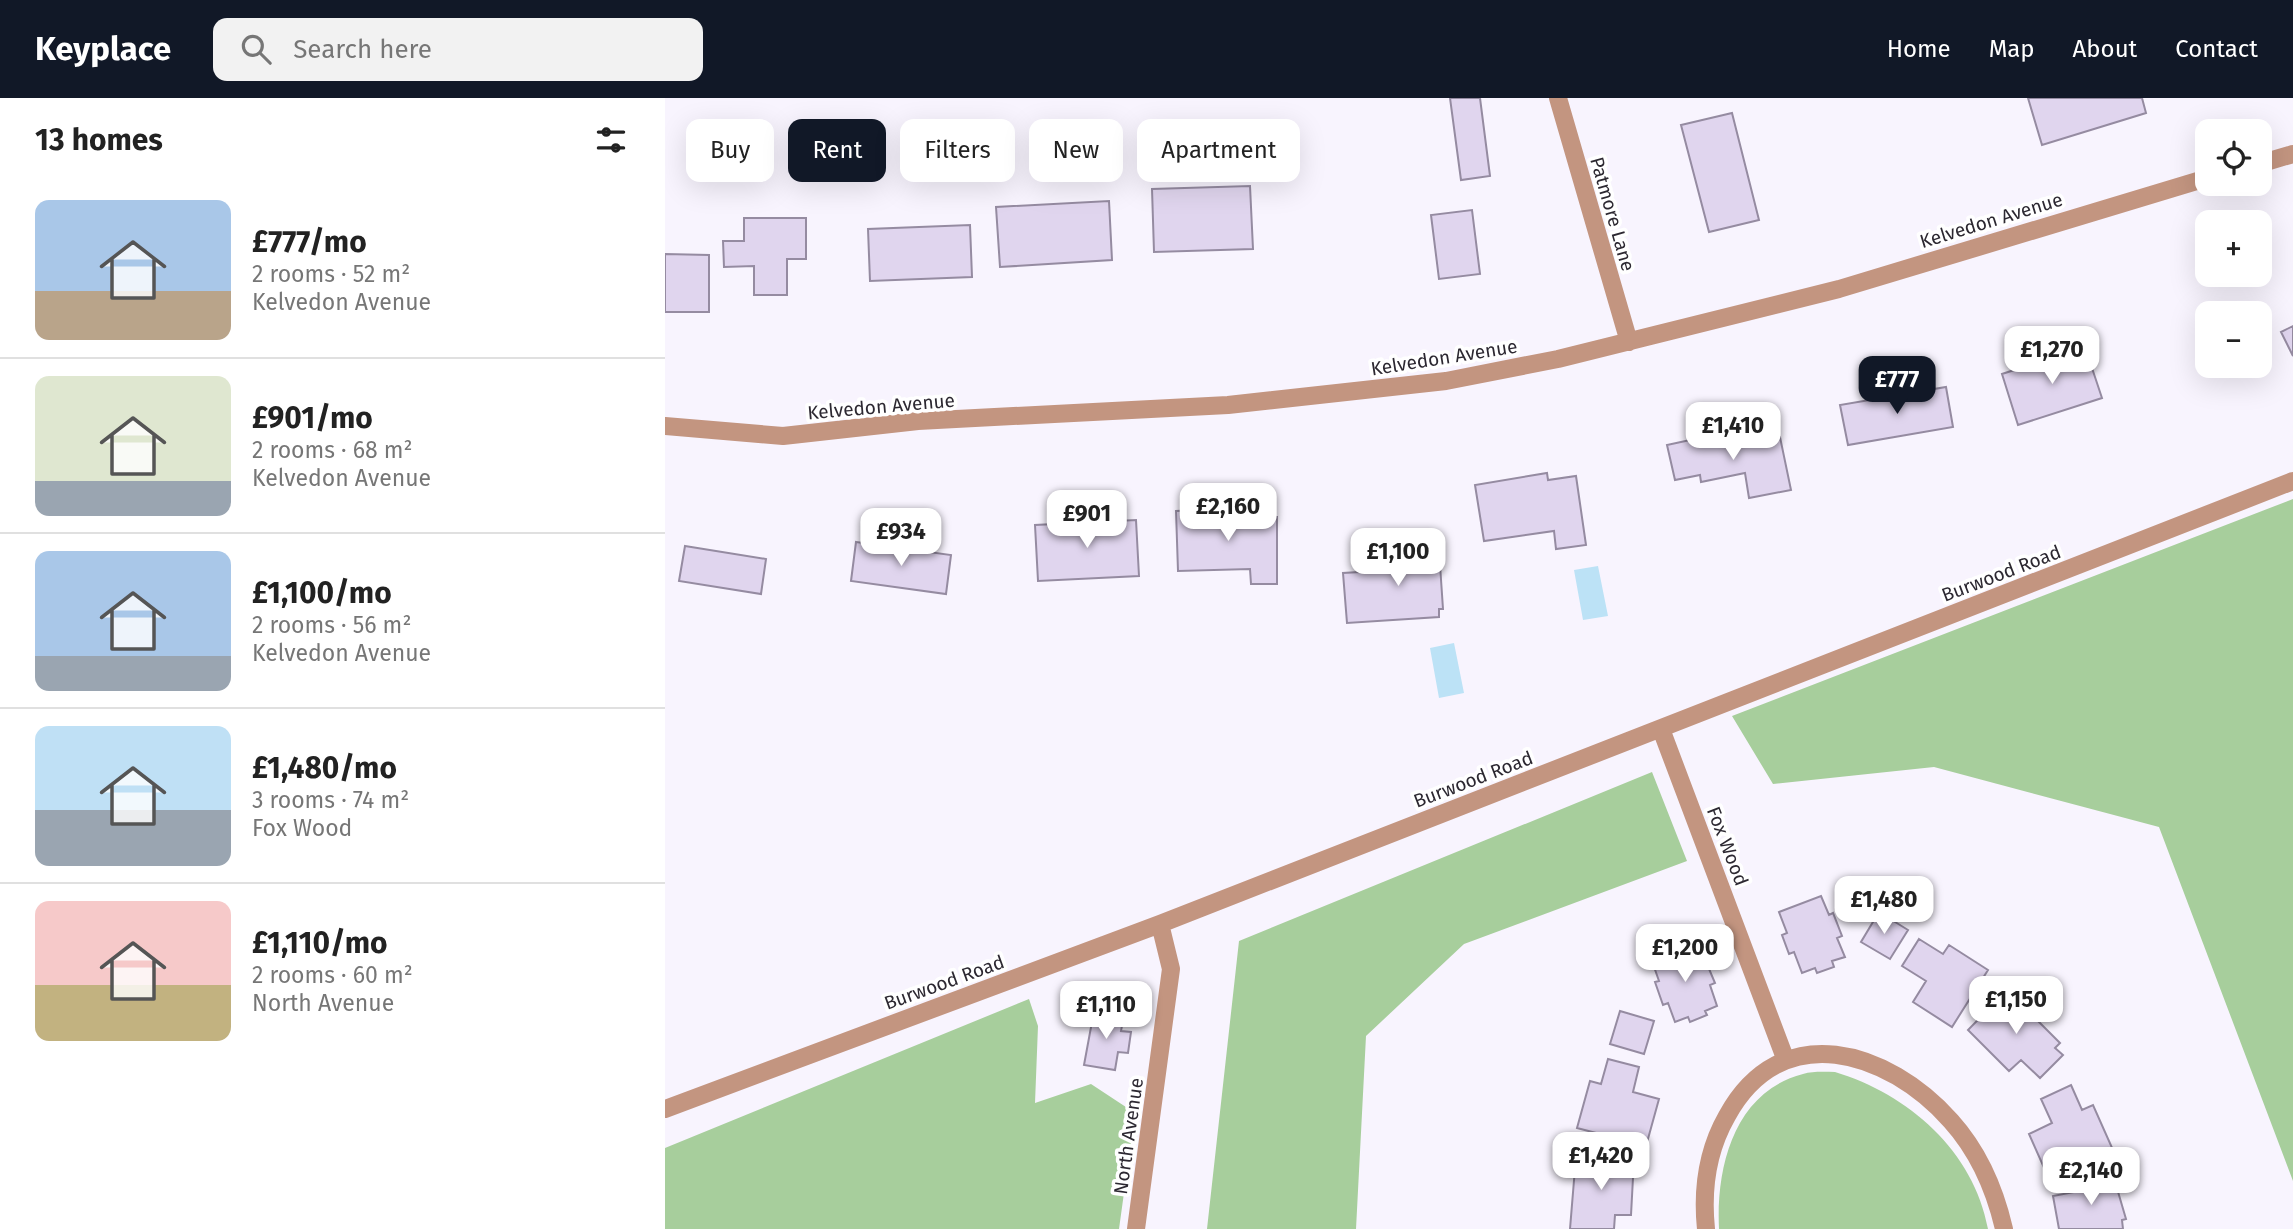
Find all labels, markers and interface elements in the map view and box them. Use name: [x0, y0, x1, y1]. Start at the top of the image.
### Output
search box: [213, 18, 703, 81]
text: Keyplace: [35, 29, 171, 69]
icon: search: [237, 30, 275, 68]
text: Search here: [293, 34, 432, 65]
text: Home: [1887, 35, 1951, 63]
text: Map: [1989, 35, 2035, 63]
text: About: [2073, 35, 2137, 63]
text: Contact: [2175, 35, 2258, 63]
chip: Buy: [686, 119, 774, 182]
chip: Rent: [788, 119, 886, 182]
chip: Filters: [900, 119, 1015, 182]
chip: New: [1029, 119, 1123, 182]
chip: Apartment: [1137, 119, 1300, 182]
map controls: [2195, 119, 2272, 378]
button: locate: [2195, 119, 2272, 196]
icon: filters: [592, 121, 630, 159]
text: 13 homes: [35, 122, 163, 158]
street label: Patmore Lane: [1585, 154, 1640, 274]
street label: Kelvedon Avenue: [1917, 188, 2065, 253]
button: +: [2195, 210, 2272, 287]
text: £777/mo: [252, 224, 367, 260]
icon: home: [91, 228, 175, 312]
text: 2 rooms · 52 m²: [252, 260, 410, 288]
text: Kelvedon Avenue: [252, 288, 431, 316]
button: −: [2195, 301, 2272, 378]
pin: £1,270: [1995, 327, 2109, 386]
street label: Kelvedon Avenue: [1369, 335, 1519, 380]
text: £1,270: [2020, 335, 2084, 363]
pin: £777: [1856, 356, 1938, 416]
text: £777: [1875, 365, 1919, 393]
street label: Kelvedon Avenue: [806, 389, 956, 424]
text: £901/mo: [252, 400, 373, 436]
pin: £1,410: [1676, 402, 1790, 462]
icon: home: [91, 404, 175, 488]
text: £1,410: [1702, 411, 1764, 439]
text: 2 rooms · 68 m²: [252, 436, 413, 464]
text: Kelvedon Avenue: [252, 464, 431, 492]
pin: £2,160: [1171, 484, 1285, 543]
pin: £901: [1046, 490, 1128, 550]
text: £2,160: [1196, 492, 1260, 520]
text: £901: [1063, 499, 1111, 527]
pin: £934: [860, 508, 942, 568]
text: £934: [876, 517, 926, 545]
pin: £1,100: [1341, 528, 1455, 588]
text: £1,100: [1367, 537, 1429, 565]
street label: Burwood Road: [1938, 540, 2064, 607]
text: £1,100/mo: [252, 575, 392, 611]
icon: home: [91, 579, 175, 663]
text: 2 rooms · 56 m²: [252, 611, 411, 639]
text: Kelvedon Avenue: [252, 639, 431, 667]
street label: Burwood Road: [1410, 746, 1536, 813]
text: £1,480/mo: [252, 750, 397, 786]
icon: home: [91, 754, 175, 838]
text: 3 rooms · 74 m²: [252, 786, 409, 814]
street label: Fox Wood: [1702, 803, 1753, 889]
text: Fox Wood: [252, 814, 352, 842]
pin: £1,480: [1827, 876, 1941, 936]
text: £1,480: [1851, 885, 1917, 913]
pin: £1,200: [1628, 924, 1742, 984]
text: £1,110/mo: [252, 925, 388, 961]
icon: home: [91, 929, 175, 1013]
text: £1,200: [1652, 933, 1718, 961]
street label: Burwood Road: [881, 950, 1007, 1015]
text: 2 rooms · 60 m²: [252, 961, 413, 989]
pin: £1,150: [1959, 976, 2073, 1036]
pin: £1,110: [1049, 982, 1163, 1041]
text: £1,150: [1985, 985, 2047, 1013]
text: North Avenue: [252, 989, 394, 1017]
text: £1,110: [1076, 990, 1136, 1018]
street label: North Avenue: [1109, 1076, 1148, 1196]
pin: £1,420: [1544, 1132, 1658, 1192]
text: £1,420: [1568, 1141, 1634, 1169]
pin: £2,140: [2034, 1148, 2148, 1207]
text: £2,140: [2059, 1156, 2123, 1184]

